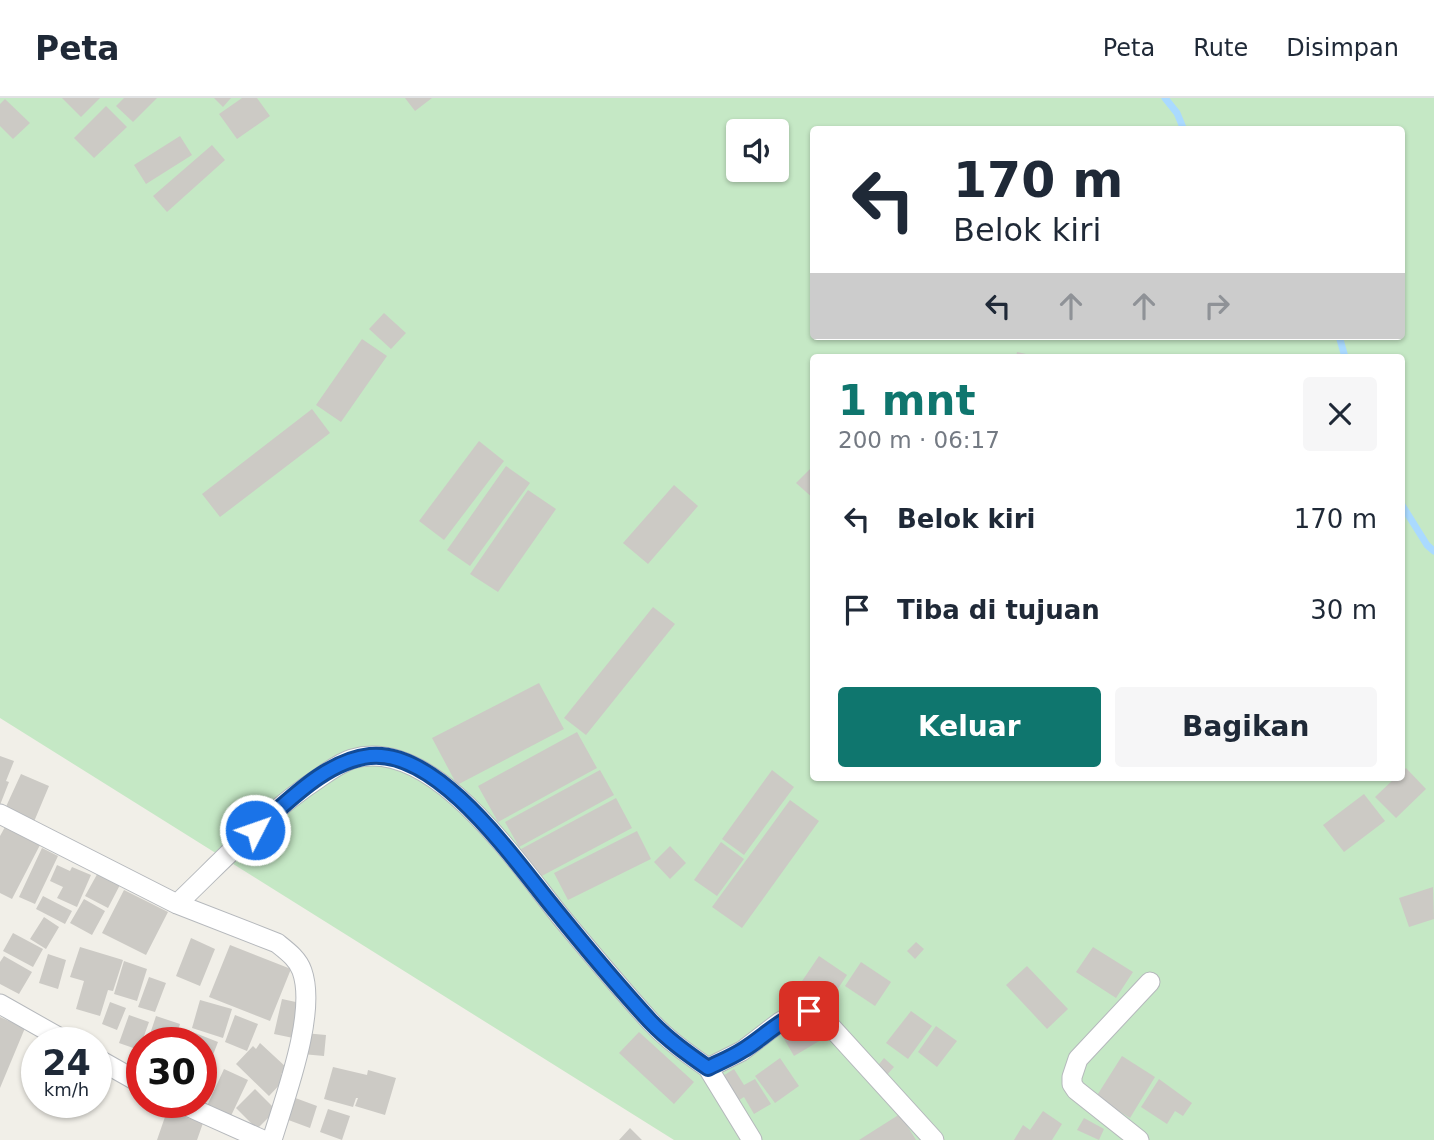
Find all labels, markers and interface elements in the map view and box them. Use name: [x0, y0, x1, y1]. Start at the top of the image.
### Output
text: Peta: [35, 29, 120, 68]
text: Peta: [1103, 34, 1155, 62]
text: Rute: [1193, 34, 1248, 62]
text: Disimpan: [1286, 34, 1399, 62]
map controls: [726, 119, 789, 182]
button: sound: [726, 119, 789, 182]
text: 170 m: [953, 152, 1123, 209]
icon: left: [838, 154, 929, 245]
text: Belok kiri: [953, 211, 1101, 249]
icon: left: [979, 287, 1017, 325]
icon: ahead: [1052, 287, 1090, 325]
icon: ahead: [1125, 287, 1163, 325]
icon: right: [1198, 287, 1236, 325]
text: 1 mnt: [838, 376, 976, 425]
button: close: [1303, 377, 1377, 451]
text: 200 m · 06:17: [838, 427, 1000, 453]
icon: left: [838, 500, 876, 538]
text: Belok kiri: [897, 504, 1036, 534]
text: 170 m: [1294, 504, 1377, 534]
icon: arrive: [838, 591, 876, 629]
text: Tiba di tujuan: [897, 595, 1100, 625]
text: 30 m: [1310, 595, 1377, 625]
button: Keluar: [838, 687, 1101, 767]
button: Bagikan: [1115, 687, 1377, 767]
position arrow: [218, 793, 292, 867]
pin: [779, 981, 839, 1041]
icon: arrive: [790, 992, 828, 1030]
speed limit sign: 30: [126, 1027, 217, 1118]
text: 24: [42, 1043, 91, 1083]
text: km/h: [44, 1079, 89, 1100]

